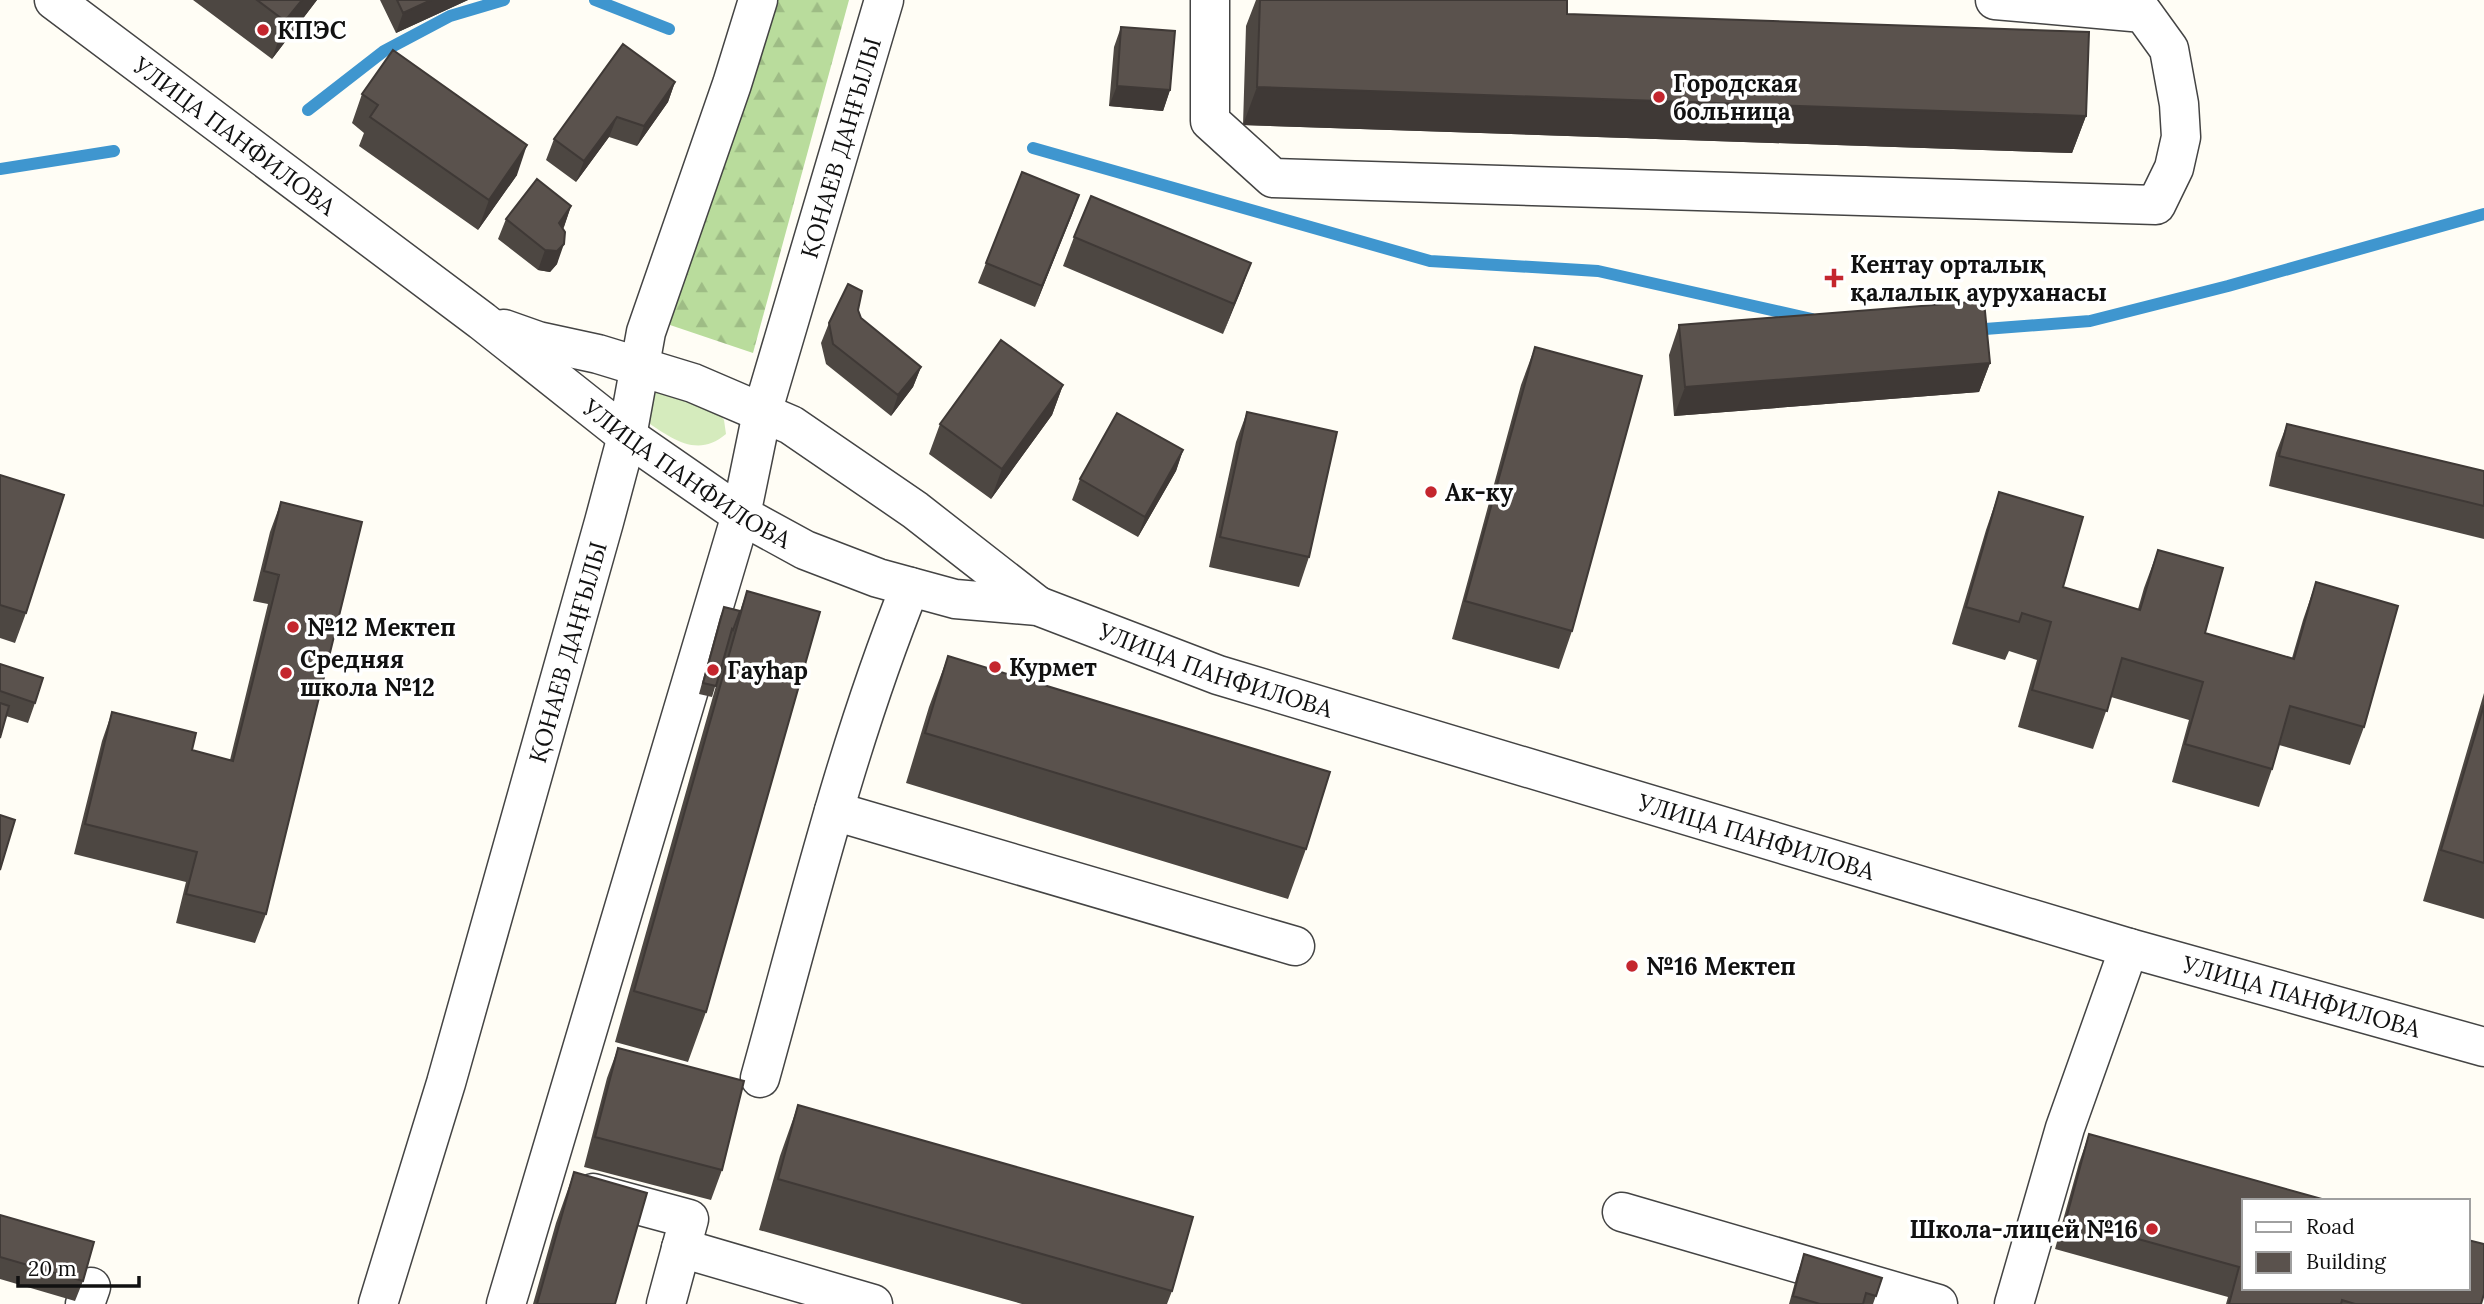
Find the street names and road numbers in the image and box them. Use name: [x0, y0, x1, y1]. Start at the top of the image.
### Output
street label: ҚОНАЕВ ДАҢҒЫЛЫ: [793, 34, 888, 262]
street label: УЛИЦА ПАНФИЛОВА: [127, 49, 343, 222]
street label: УЛИЦА ПАНФИЛОВА: [576, 391, 797, 555]
street label: ҚОНАЕВ ДАҢҒЫЛЫ: [521, 538, 613, 766]
street label: УЛИЦА ПАНФИЛОВА: [1093, 615, 1337, 724]
street label: УЛИЦА ПАНФИЛОВА: [1634, 786, 1879, 887]
street label: УЛИЦА ПАНФИЛОВА: [2178, 948, 2425, 1044]

